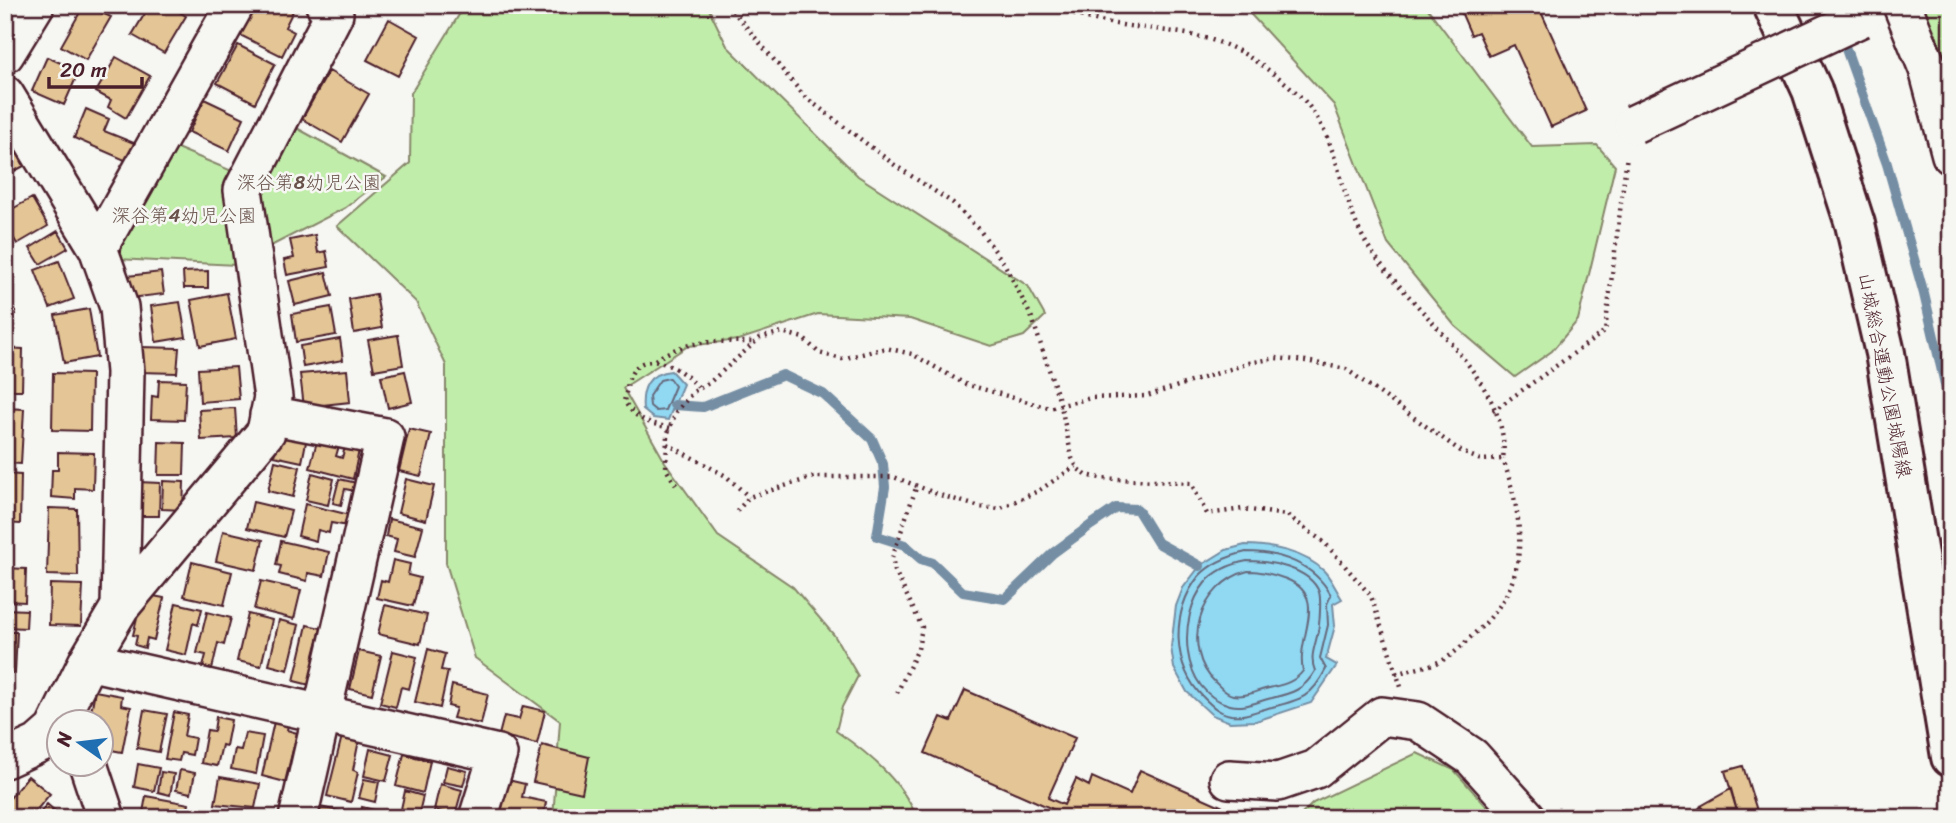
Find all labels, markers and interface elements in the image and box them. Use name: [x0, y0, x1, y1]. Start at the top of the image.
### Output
scale bar: [49, 46, 142, 90]
text: 20 m: [60, 51, 107, 89]
park label: 深谷第8幼児公園: [237, 166, 381, 199]
park label: 深谷第4幼児公園: [112, 199, 256, 232]
street label: 山城総合運動公園城陽線: [1849, 269, 1921, 481]
north arrow: [46, 708, 116, 778]
text: N: [46, 728, 82, 750]

